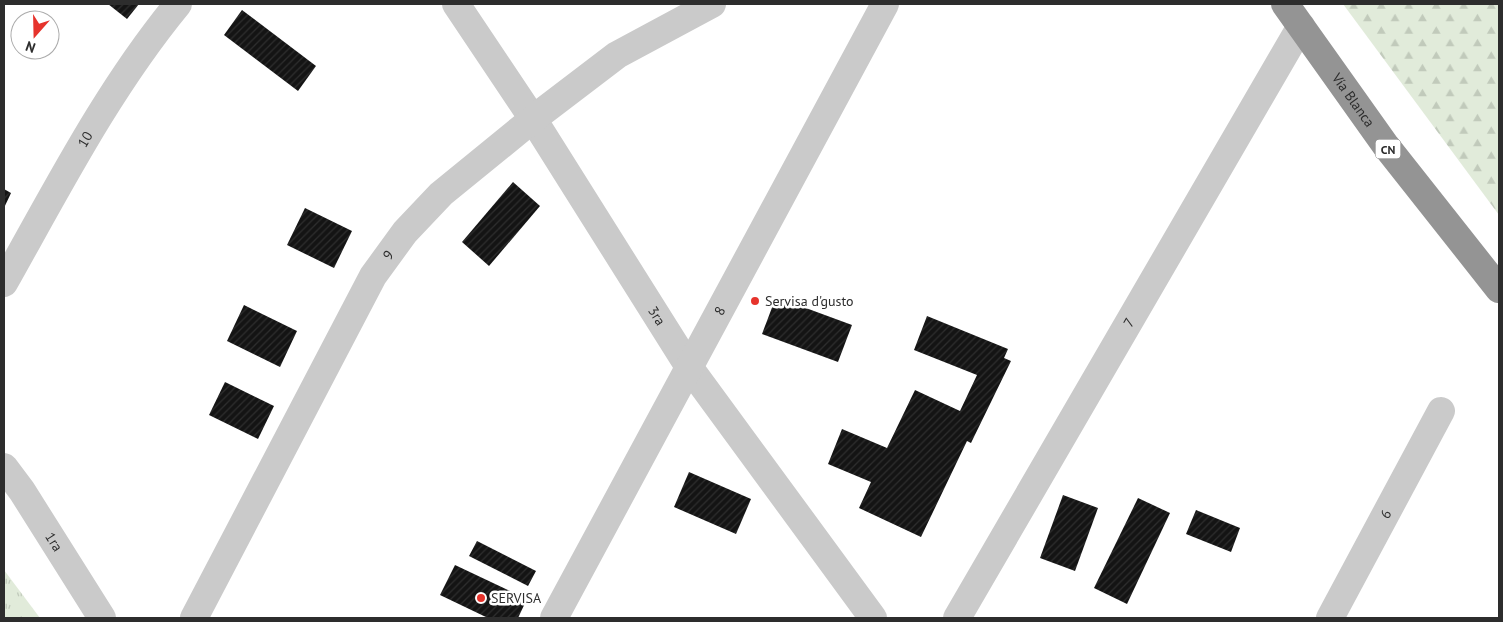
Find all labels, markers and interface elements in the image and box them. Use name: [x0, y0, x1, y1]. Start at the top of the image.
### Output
north arrow: [10, 10, 60, 60]
text: N: [23, 37, 38, 57]
street label: Vía Blanca: [1328, 69, 1379, 131]
street label: 10: [73, 128, 97, 150]
road number: CN: [1376, 140, 1400, 158]
street label: 9: [379, 247, 398, 263]
place label: Servisa d'gusto: [765, 292, 854, 310]
marker: Servisa d'gusto: [749, 295, 761, 307]
street label: 3ra: [644, 303, 670, 329]
street label: 8: [710, 303, 729, 318]
street label: 7: [1119, 314, 1139, 330]
street label: 6: [1376, 506, 1396, 522]
street label: 1ra: [41, 529, 67, 555]
place label: SERVISA: [491, 589, 542, 607]
marker: SERVISA: [475, 592, 487, 604]

